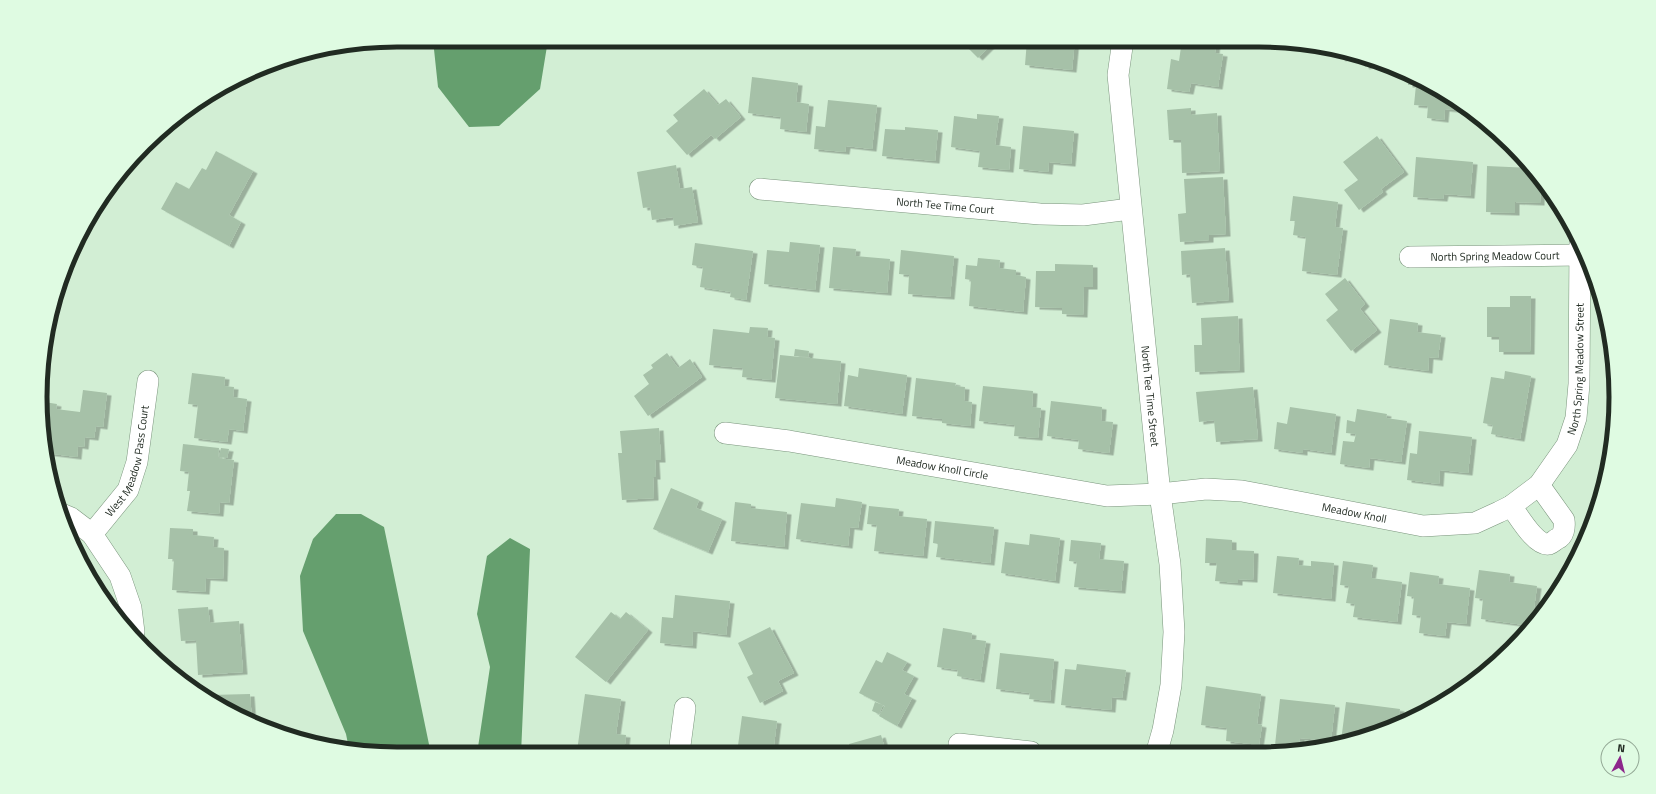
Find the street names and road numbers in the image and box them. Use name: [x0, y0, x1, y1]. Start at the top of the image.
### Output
street label: North Tee Time Court: [896, 193, 995, 218]
street label: North Spring Meadow Court: [1430, 247, 1560, 265]
street label: North Spring Meadow Street: [1563, 303, 1588, 437]
street label: North Tee Time Street: [1137, 345, 1163, 447]
street label: West Meadow Pass Court: [101, 404, 153, 520]
street label: Meadow Knoll Circle: [895, 452, 990, 483]
street label: Meadow Knoll: [1321, 499, 1388, 527]

